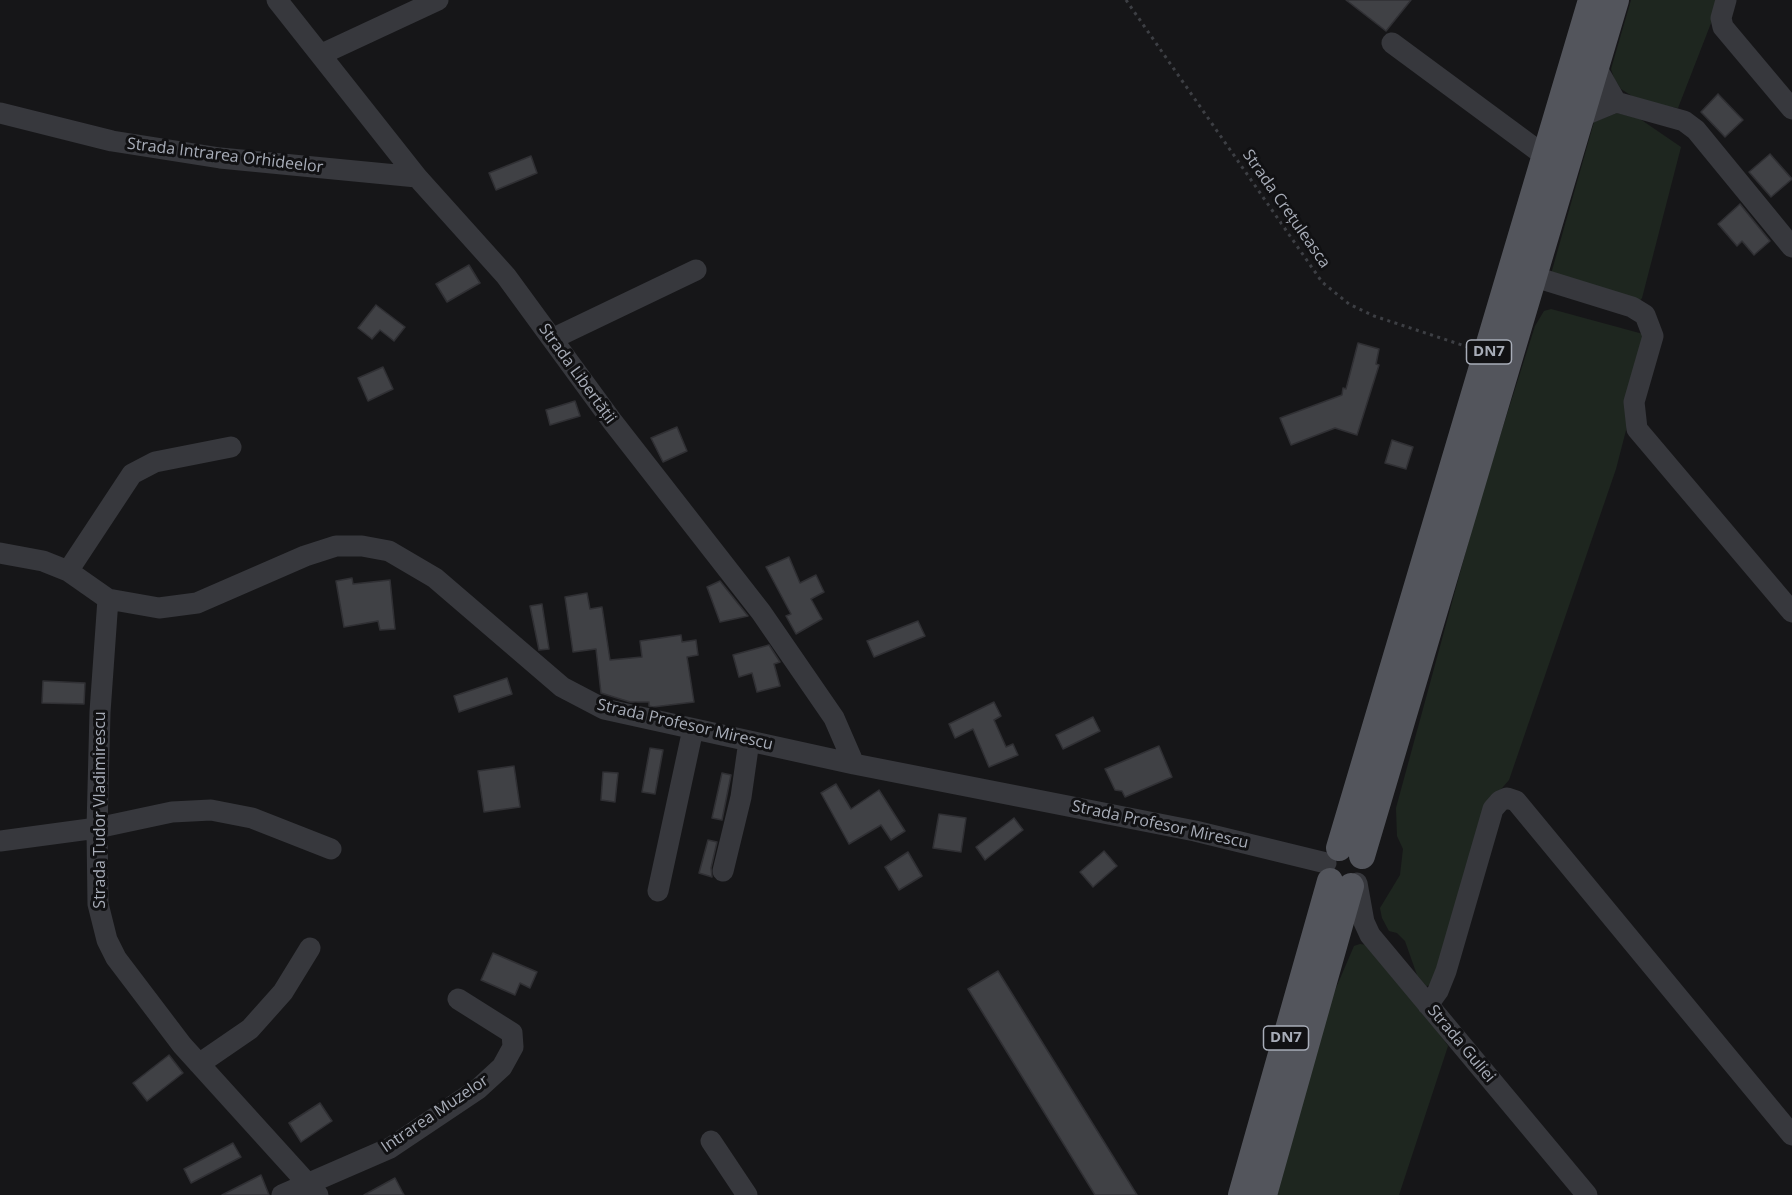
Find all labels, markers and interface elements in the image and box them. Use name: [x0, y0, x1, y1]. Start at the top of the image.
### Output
street label: Strada Intrarea Orhideelor: [126, 134, 324, 178]
street label: Strada Crețuleasca: [1238, 146, 1334, 272]
street label: Strada Libertății: [534, 320, 620, 428]
road number: DN7: [1466, 340, 1512, 364]
street label: Strada Profesor Mirescu: [595, 695, 775, 755]
street label: Strada Tudor Vladimirescu: [90, 711, 110, 909]
street label: Strada Profesor Mirescu: [1070, 797, 1250, 853]
street label: Strada Guliei: [1423, 1001, 1499, 1087]
road number: DN7: [1264, 1026, 1308, 1050]
street label: Intrarea Muzelor: [378, 1071, 492, 1157]

